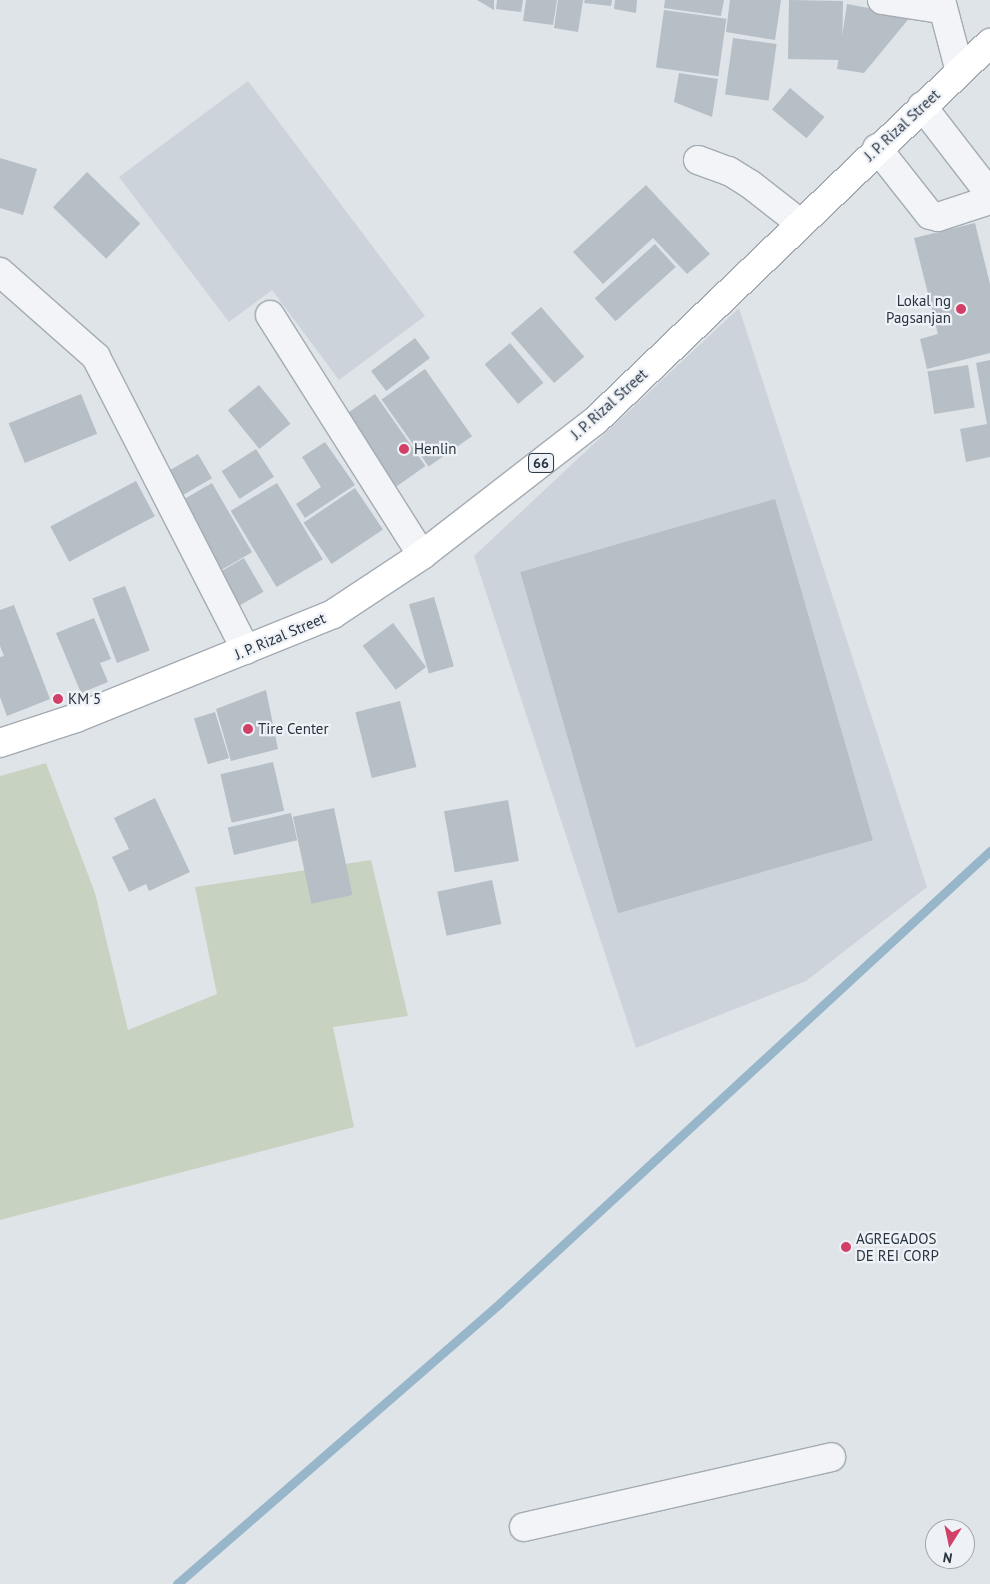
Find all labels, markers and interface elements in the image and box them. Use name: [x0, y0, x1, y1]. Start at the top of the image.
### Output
street label: J. P. Rizal Street: [860, 85, 944, 165]
place label: Lokal ng Pagsanjan: [886, 291, 951, 326]
marker: Lokal ng Pagsanjan: [955, 303, 967, 315]
street label: J. P. Rizal Street: [566, 364, 652, 444]
place label: Henlin: [414, 440, 457, 458]
marker: Henlin: [398, 443, 410, 455]
road number: 66: [527, 452, 555, 474]
street label: J. P. Rizal Street: [231, 608, 329, 664]
place label: KM 5: [68, 690, 101, 708]
marker: KM 5: [52, 693, 64, 705]
place label: Tire Center: [258, 720, 329, 738]
marker: Tire Center: [242, 723, 254, 735]
place label: AGREGADOS DE REI CORP: [856, 1229, 939, 1264]
marker: AGREGADOS DE REI CORP: [840, 1241, 852, 1253]
north arrow: [925, 1519, 975, 1569]
text: N: [941, 1548, 954, 1567]

